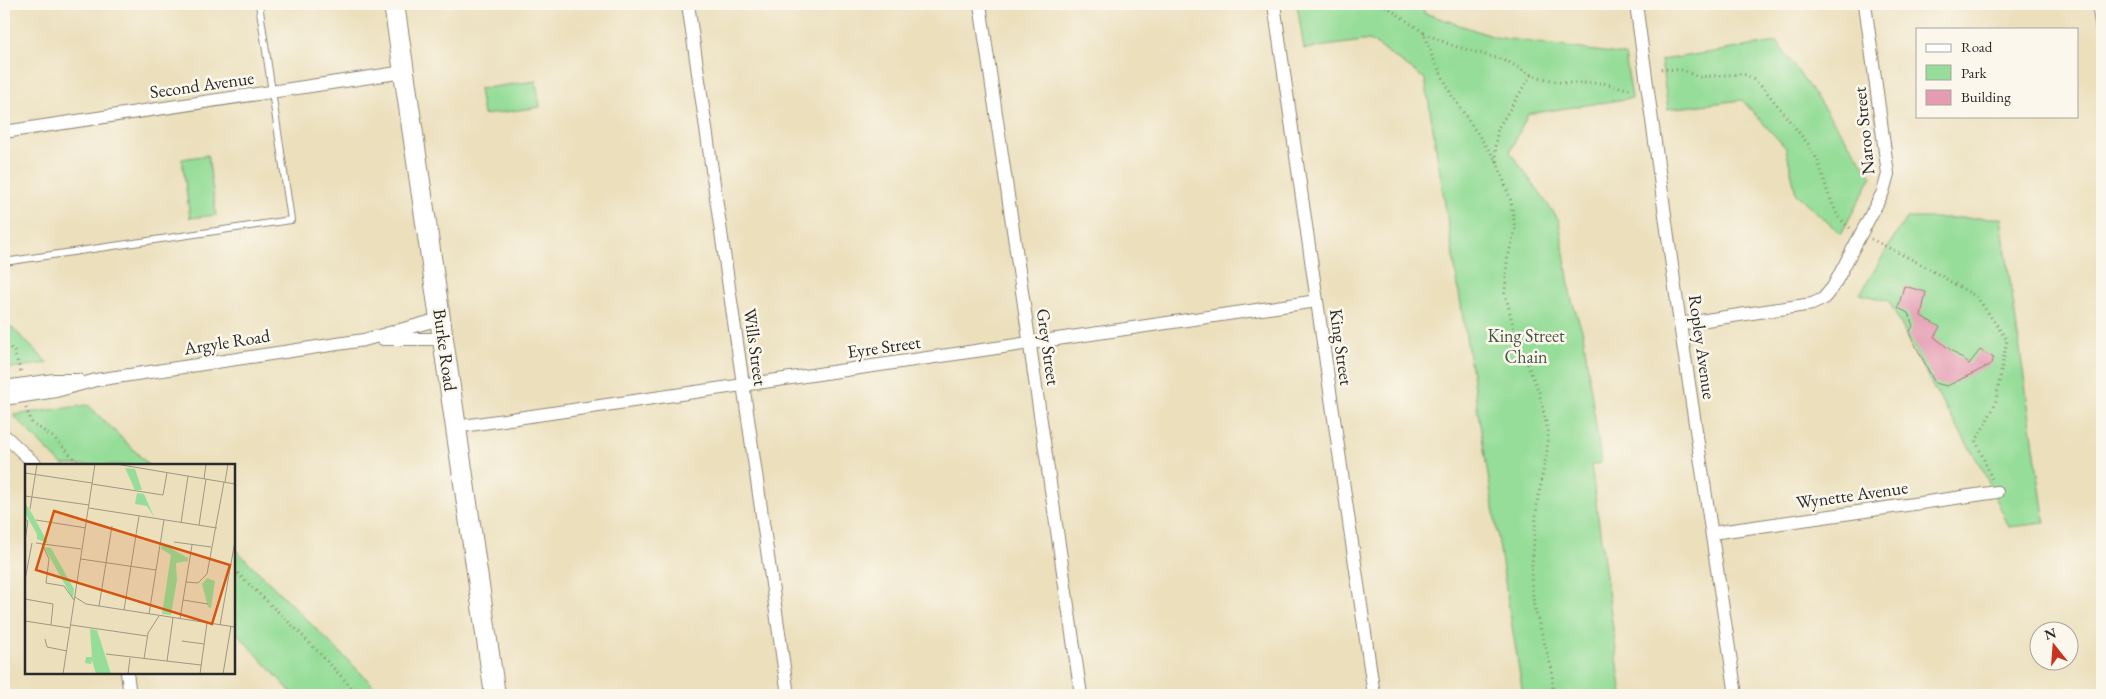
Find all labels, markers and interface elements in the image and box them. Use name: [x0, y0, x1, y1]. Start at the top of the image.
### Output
legend: [1916, 28, 2078, 118]
text: Road: [1961, 37, 1993, 56]
text: Park: [1961, 63, 1988, 82]
street label: Second Avenue: [148, 66, 256, 103]
street label: Naroo Street: [1847, 86, 1880, 176]
text: Building: [1961, 87, 2011, 106]
street label: Ropley Avenue: [1684, 293, 1721, 401]
street label: Burke Road: [428, 307, 463, 393]
street label: Wills Street: [739, 307, 772, 388]
street label: Grey Street: [1032, 307, 1065, 387]
street label: King Street: [1325, 307, 1358, 387]
street label: Argyle Road: [181, 323, 272, 360]
park label: King Street Chain: [1487, 324, 1565, 368]
street label: Eyre Street: [846, 330, 922, 363]
inset map: [25, 464, 235, 674]
street label: Wynette Avenue: [1795, 475, 1909, 514]
north arrow: [2028, 622, 2078, 672]
text: N: [2042, 623, 2059, 644]

